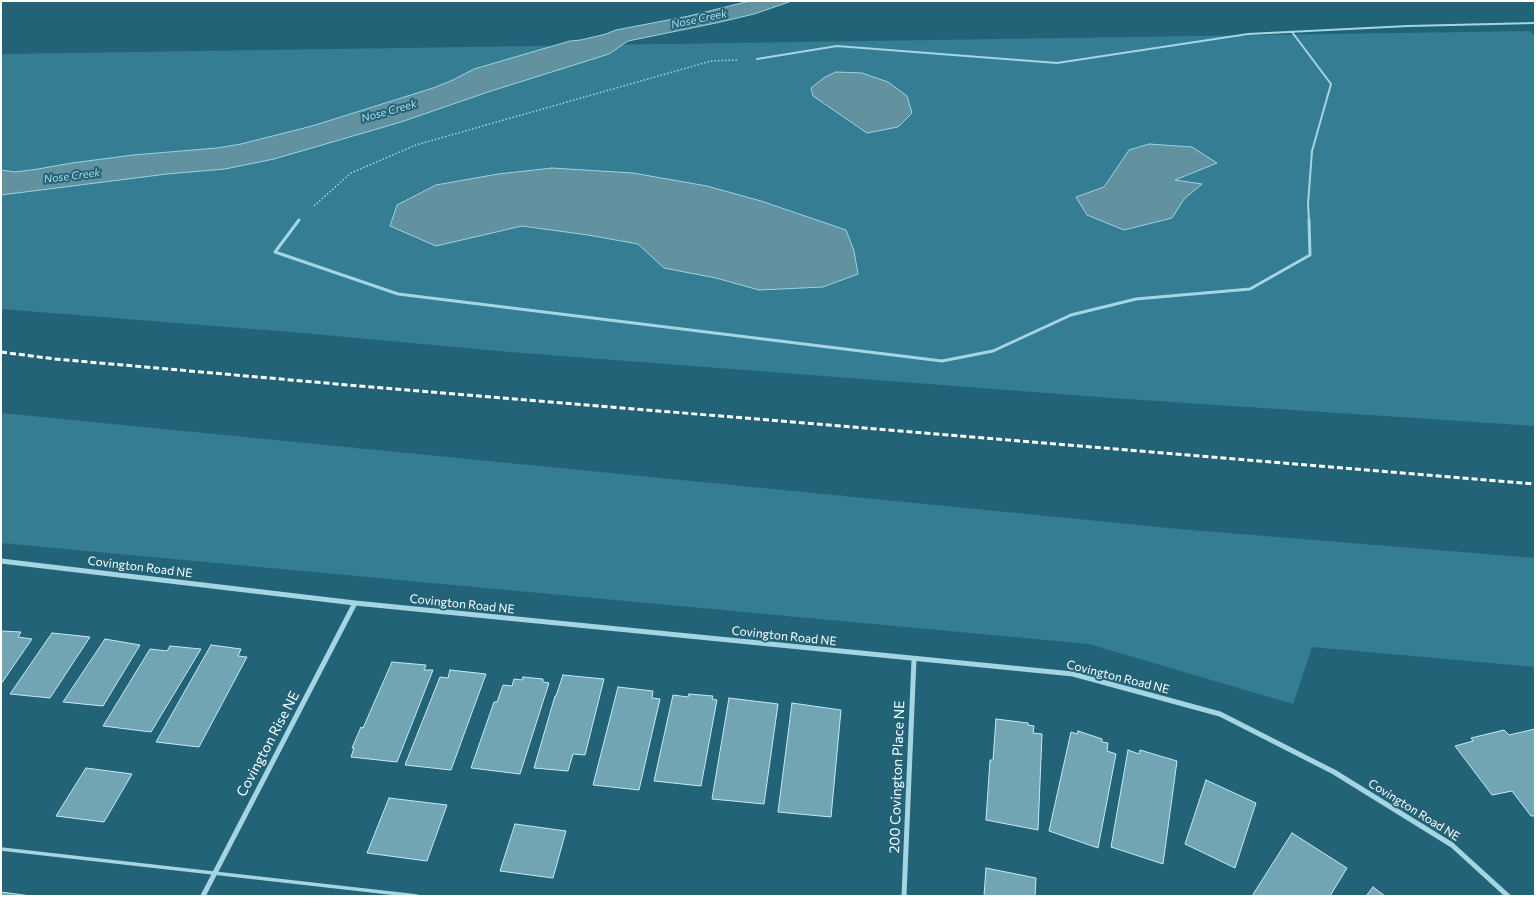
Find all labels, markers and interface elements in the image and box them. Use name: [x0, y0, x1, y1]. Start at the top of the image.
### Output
water label: Nose Creek: [670, 7, 728, 31]
water label: Nose Creek: [360, 97, 418, 125]
water label: Nose Creek: [43, 166, 101, 186]
street label: Covington Road NE: [87, 553, 193, 581]
street label: Covington Road NE: [409, 591, 515, 617]
street label: Covington Road NE: [731, 623, 837, 649]
street label: Covington Road NE: [1065, 657, 1171, 697]
street label: Covington Rise NE: [233, 688, 303, 800]
street label: 200 Covington Place NE: [886, 700, 908, 854]
street label: Covington Road NE: [1365, 776, 1463, 844]

